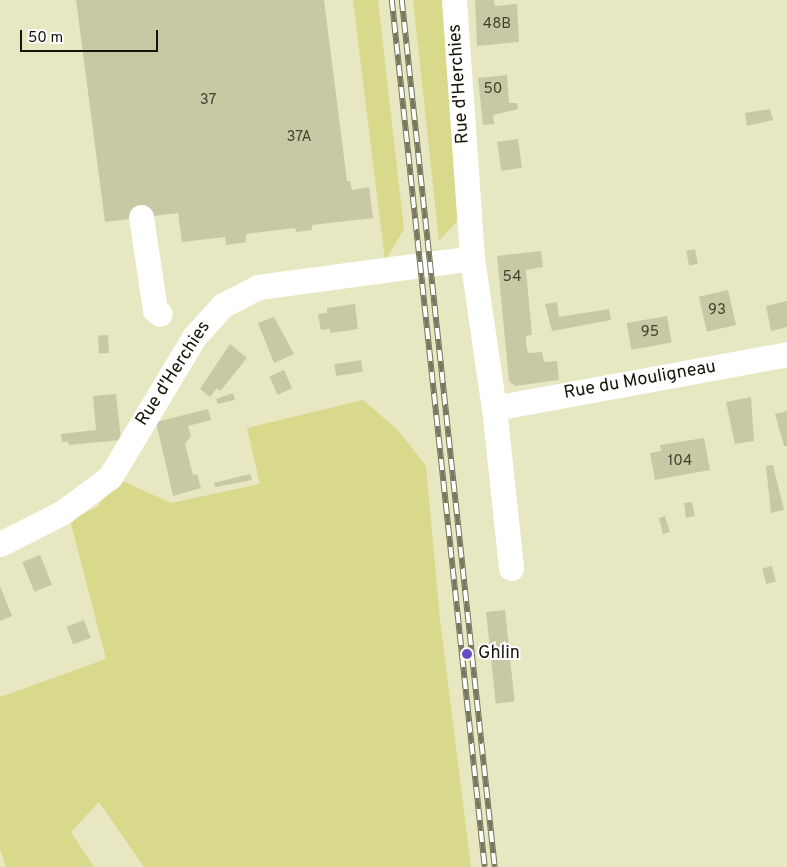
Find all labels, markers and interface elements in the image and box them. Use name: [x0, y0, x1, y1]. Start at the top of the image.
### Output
house number: 48B: [483, 16, 511, 34]
scale bar: [22, 20, 160, 52]
street label: Rue d'Herchies: [445, 23, 475, 145]
text: 50 m: [28, 29, 63, 48]
house number: 50: [484, 81, 502, 99]
house number: 37: [200, 92, 216, 110]
house number: 37A: [286, 129, 312, 147]
house number: 54: [503, 269, 521, 287]
house number: 93: [708, 302, 726, 320]
street label: Rue d'Herchies: [132, 318, 216, 430]
house number: 95: [641, 324, 659, 342]
street label: Rue du Mouligneau: [562, 357, 718, 405]
house number: 104: [668, 453, 692, 471]
place label: Ghlin: [478, 643, 520, 665]
marker: Ghlin: [460, 647, 474, 661]

